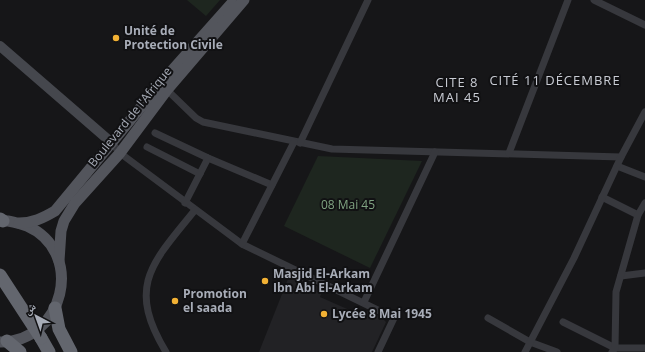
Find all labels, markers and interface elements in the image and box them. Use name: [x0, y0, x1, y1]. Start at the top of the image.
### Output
place label: Unité de Protection Civile: [124, 22, 223, 53]
marker: Unité de Protection Civile: [111, 33, 121, 43]
street label: Boulevard de l'Afrique: [84, 63, 175, 170]
district label: CITÉ 11 DÉCEMBRE: [489, 71, 621, 89]
district label: CITE 8 MAI 45: [433, 73, 481, 106]
park label: 08 Mai 45: [321, 196, 375, 213]
place label: Masjid El-Arkam Ibn Abi El-Arkam: [273, 265, 373, 296]
marker: Masjid El-Arkam Ibn Abi El-Arkam: [260, 276, 270, 286]
place label: Promotion el saada: [183, 285, 247, 316]
north arrow: [16, 296, 56, 336]
marker: Promotion el saada: [170, 296, 180, 306]
text: ش: [20, 298, 39, 318]
place label: Lycée 8 Mai 1945: [332, 305, 432, 322]
marker: Lycée 8 Mai 1945: [319, 309, 329, 319]

